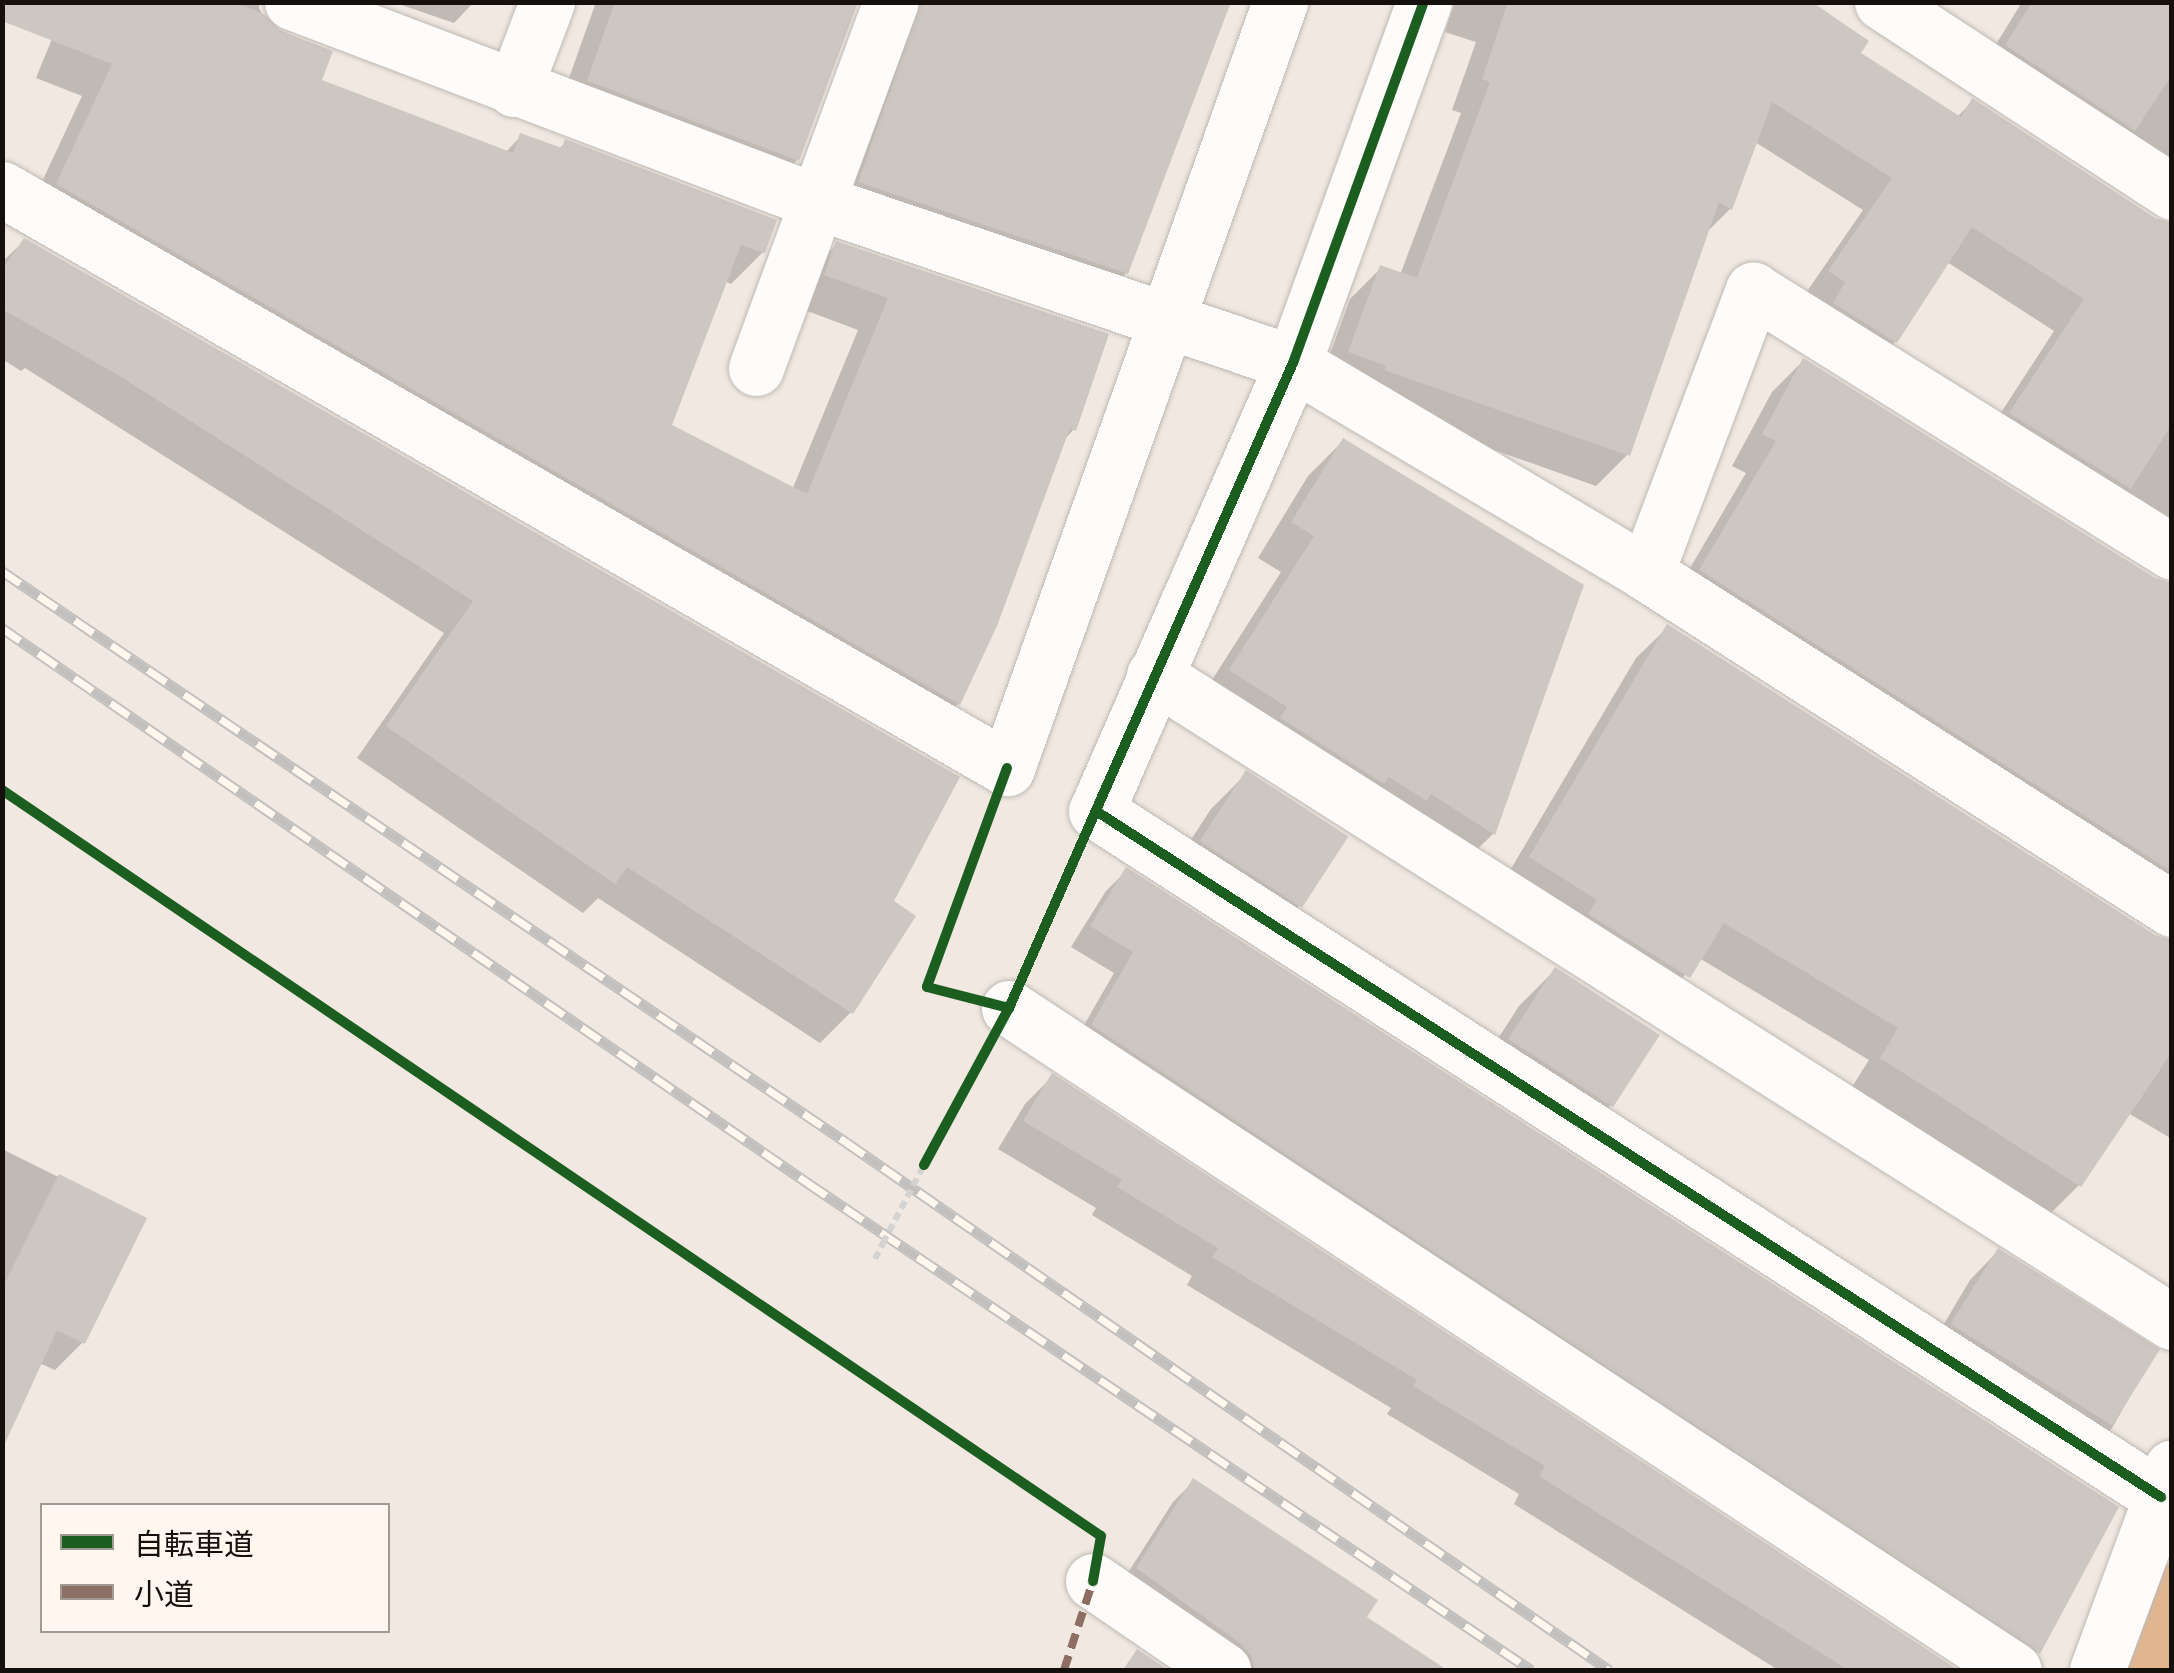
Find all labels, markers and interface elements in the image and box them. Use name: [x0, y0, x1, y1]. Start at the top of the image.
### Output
legend: [40, 1503, 390, 1633]
text: 自転車道: [134, 1525, 254, 1561]
text: 小道: [134, 1575, 194, 1611]

